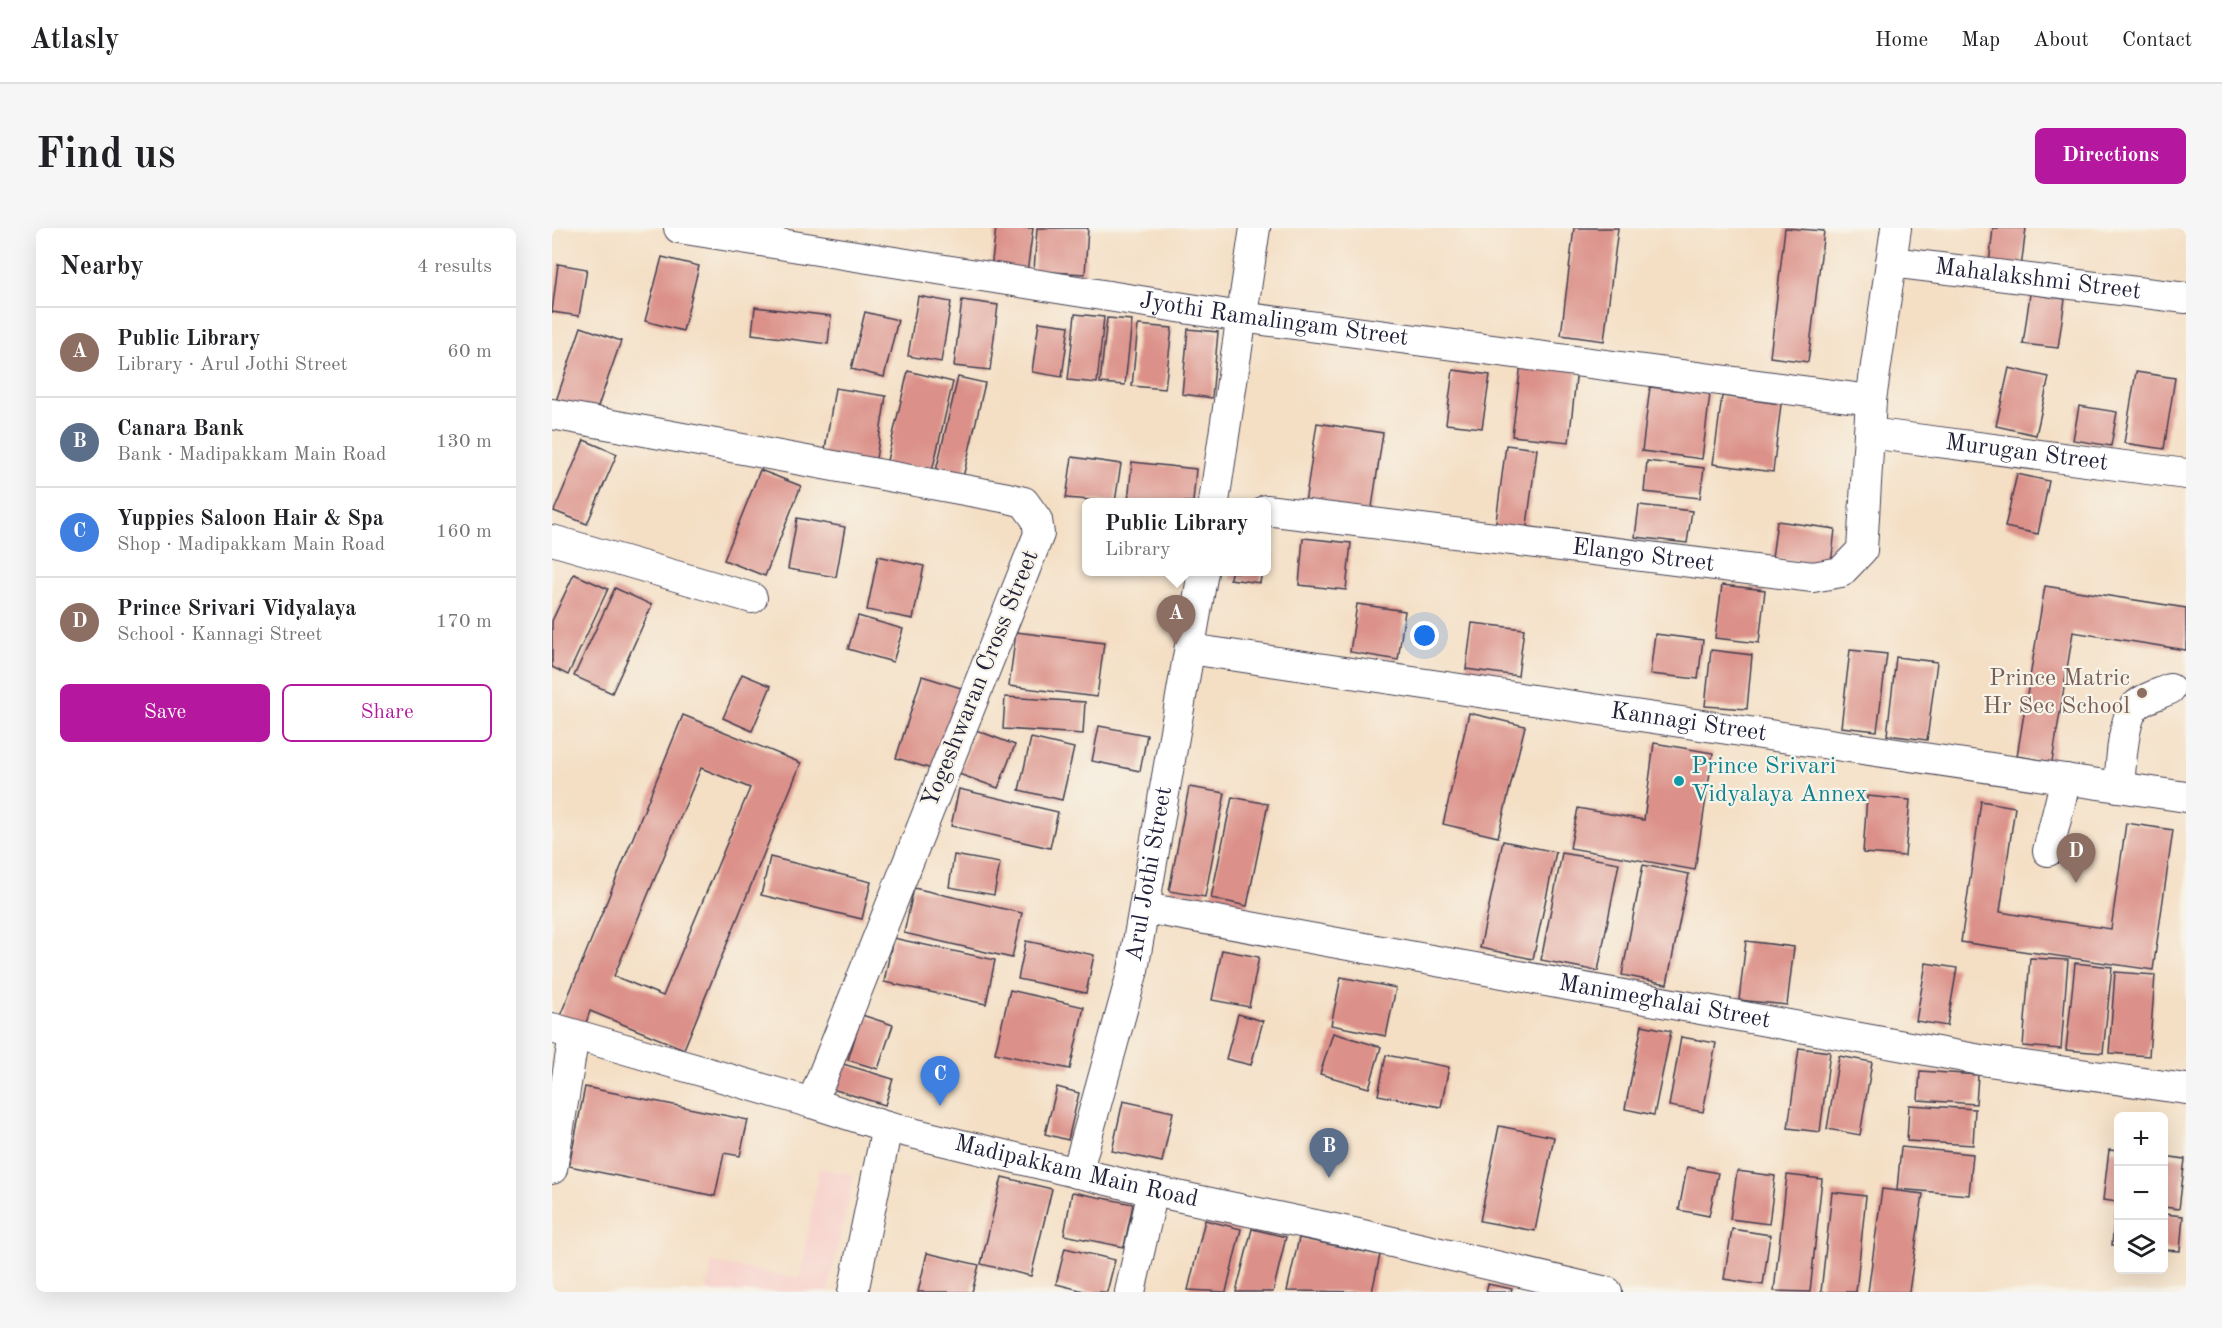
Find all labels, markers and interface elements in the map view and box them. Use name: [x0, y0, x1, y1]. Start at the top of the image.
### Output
text: Atlasly: [30, 27, 120, 55]
text: Home: [1875, 30, 1928, 51]
text: Map: [1961, 30, 2000, 51]
text: About: [2033, 30, 2089, 51]
text: Contact: [2122, 30, 2192, 51]
button: Directions: [2035, 128, 2186, 184]
text: Find us: [36, 135, 175, 177]
text: Nearby: [60, 254, 144, 280]
street label: Mahalakshmi Street: [1934, 255, 2142, 304]
text: 4 results: [417, 257, 492, 277]
street label: Jyothi Ramalingam Street: [1138, 289, 1410, 351]
text: Public Library: [117, 328, 261, 350]
text: A: [72, 342, 87, 362]
text: 60 m: [447, 342, 492, 362]
text: Library · Arul Jothi Street: [117, 355, 347, 375]
text: Canara Bank: [117, 418, 244, 440]
street label: Murugan Street: [1944, 431, 2109, 476]
text: B: [72, 432, 87, 452]
text: 130 m: [436, 432, 492, 452]
text: Bank · Madipakkam Main Road: [117, 445, 387, 465]
popup: [1082, 498, 1271, 576]
text: Yuppies Saloon Hair & Spa: [117, 508, 384, 530]
text: Public Library: [1105, 513, 1248, 535]
text: C: [73, 522, 86, 542]
text: 160 m: [436, 522, 492, 542]
text: Shop · Madipakkam Main Road: [117, 535, 385, 555]
street label: Elango Street: [1571, 536, 1716, 577]
text: Library: [1105, 540, 1171, 560]
street label: Yogeshwaran Cross Street: [918, 547, 1044, 811]
pin: A: [1156, 596, 1196, 645]
text: Prince Srivari Vidyalaya: [117, 598, 356, 620]
text: D: [72, 612, 87, 632]
text: 170 m: [436, 612, 492, 632]
your location: [1410, 621, 1439, 650]
text: School · Kannagi Street: [117, 625, 322, 645]
place label: Prince Matric Hr Sec School: [1983, 667, 2130, 719]
button: Save: [60, 684, 270, 742]
button: Share: [282, 684, 492, 742]
marker: Prince Matric Hr Sec School: [2135, 686, 2149, 700]
street label: Kannagi Street: [1609, 700, 1768, 747]
place label: Prince Srivari Vidyalaya Annex: [1691, 755, 1868, 807]
marker: Prince Srivari Vidyalaya Annex: [1672, 774, 1686, 788]
street label: Arul Jothi Street: [1123, 785, 1177, 964]
pin: D: [2056, 834, 2096, 883]
street label: Manimeghalai Street: [1557, 971, 1772, 1033]
pin: C: [920, 1056, 960, 1106]
map controls: [2114, 1112, 2168, 1274]
button: +: [2114, 1112, 2168, 1166]
pin: B: [1310, 1128, 1348, 1178]
street label: Madipakkam Main Road: [952, 1132, 1200, 1212]
button: −: [2114, 1166, 2168, 1220]
button: layers: [2114, 1220, 2168, 1274]

